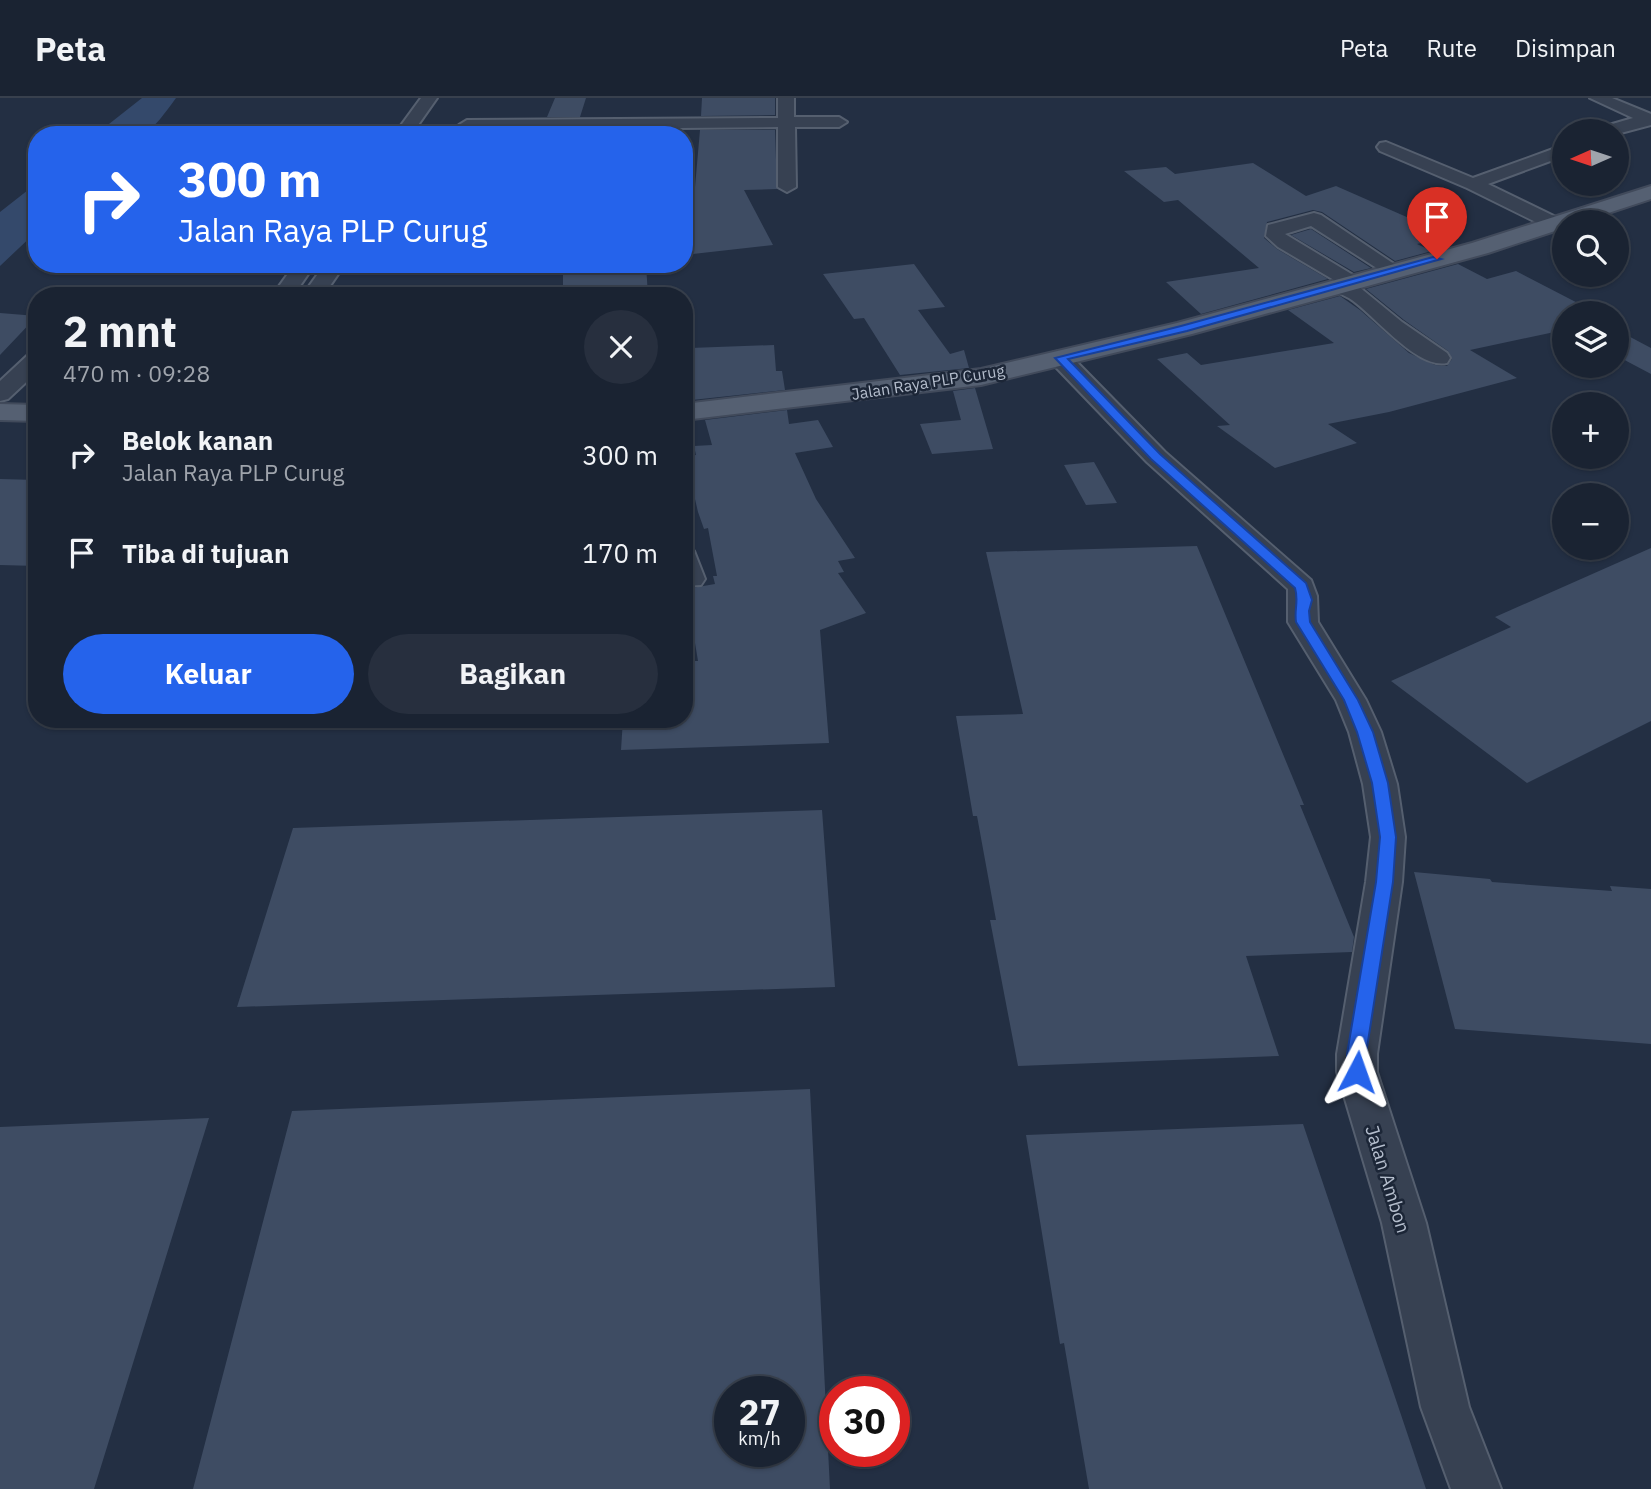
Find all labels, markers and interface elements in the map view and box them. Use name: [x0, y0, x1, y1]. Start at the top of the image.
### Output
text: Peta: [35, 27, 106, 70]
text: Peta: [1340, 32, 1388, 64]
text: Rute: [1426, 32, 1477, 64]
text: Disimpan: [1515, 32, 1616, 64]
north arrow: [1552, 119, 1629, 196]
map controls: [1552, 119, 1629, 560]
text: 300 m: [178, 147, 322, 210]
icon: right: [63, 154, 154, 245]
pin: [1407, 187, 1467, 259]
icon: arrive: [1418, 198, 1456, 236]
text: Jalan Raya PLP Curug: [178, 209, 487, 251]
button: search: [1552, 210, 1629, 287]
button: layers: [1552, 301, 1629, 378]
text: 2 mnt: [63, 304, 177, 359]
button: close: [584, 310, 658, 384]
text: 470 m · 09:28: [63, 358, 210, 388]
street label: Jalan Raya PLP Curug: [850, 360, 1007, 404]
button: +: [1552, 392, 1629, 469]
text: Belok kanan: [122, 423, 273, 457]
icon: right: [63, 436, 101, 474]
text: 300 m: [582, 438, 658, 472]
text: Jalan Raya PLP Curug: [122, 457, 344, 487]
button: −: [1552, 483, 1629, 560]
icon: arrive: [63, 534, 101, 572]
text: Tiba di tujuan: [122, 536, 289, 570]
text: 170 m: [582, 536, 658, 570]
button: Keluar: [63, 634, 354, 714]
button: Bagikan: [368, 634, 658, 714]
position arrow: [1320, 1035, 1394, 1109]
street label: Jalan Ambon: [1360, 1122, 1416, 1236]
speed limit sign: 30: [819, 1376, 910, 1467]
text: 27: [738, 1389, 781, 1435]
text: km/h: [738, 1427, 781, 1450]

